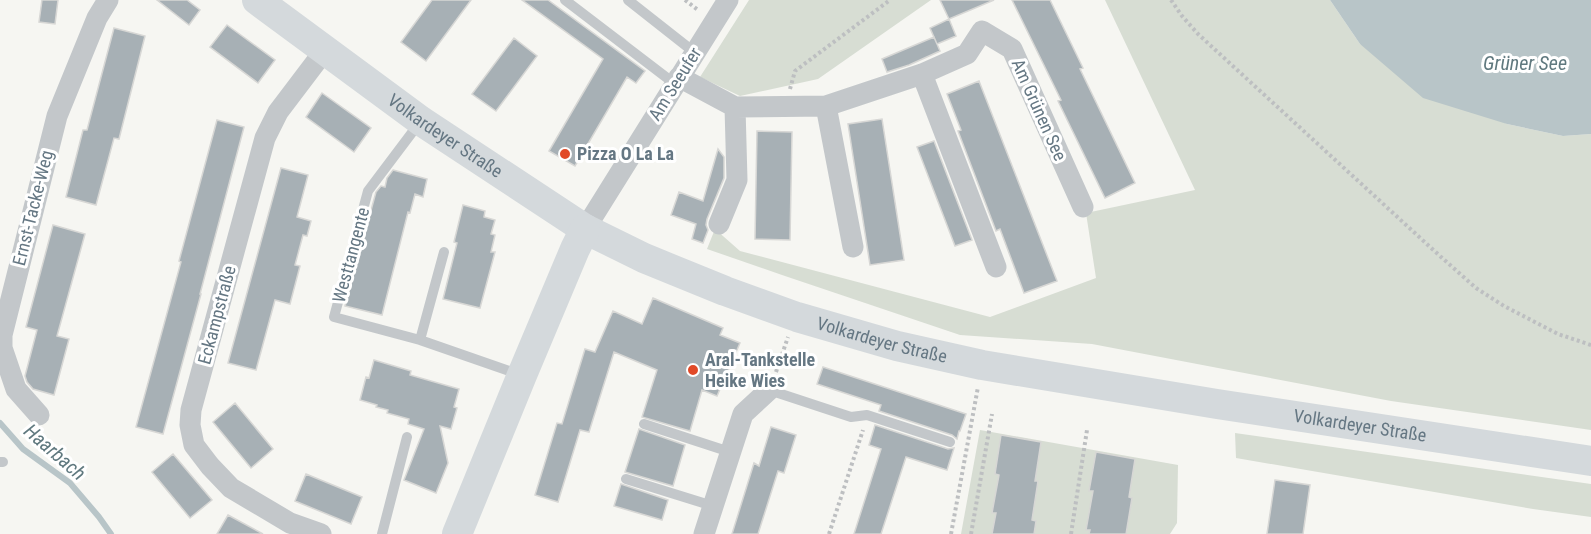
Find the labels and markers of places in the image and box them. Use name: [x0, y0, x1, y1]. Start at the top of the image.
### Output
place label: Pizza O La La: [577, 143, 674, 164]
marker: Pizza O La La: [558, 147, 572, 161]
place label: Aral-Tankstelle Heike Wies: [705, 349, 816, 391]
marker: Aral-Tankstelle Heike Wies: [686, 363, 700, 377]

